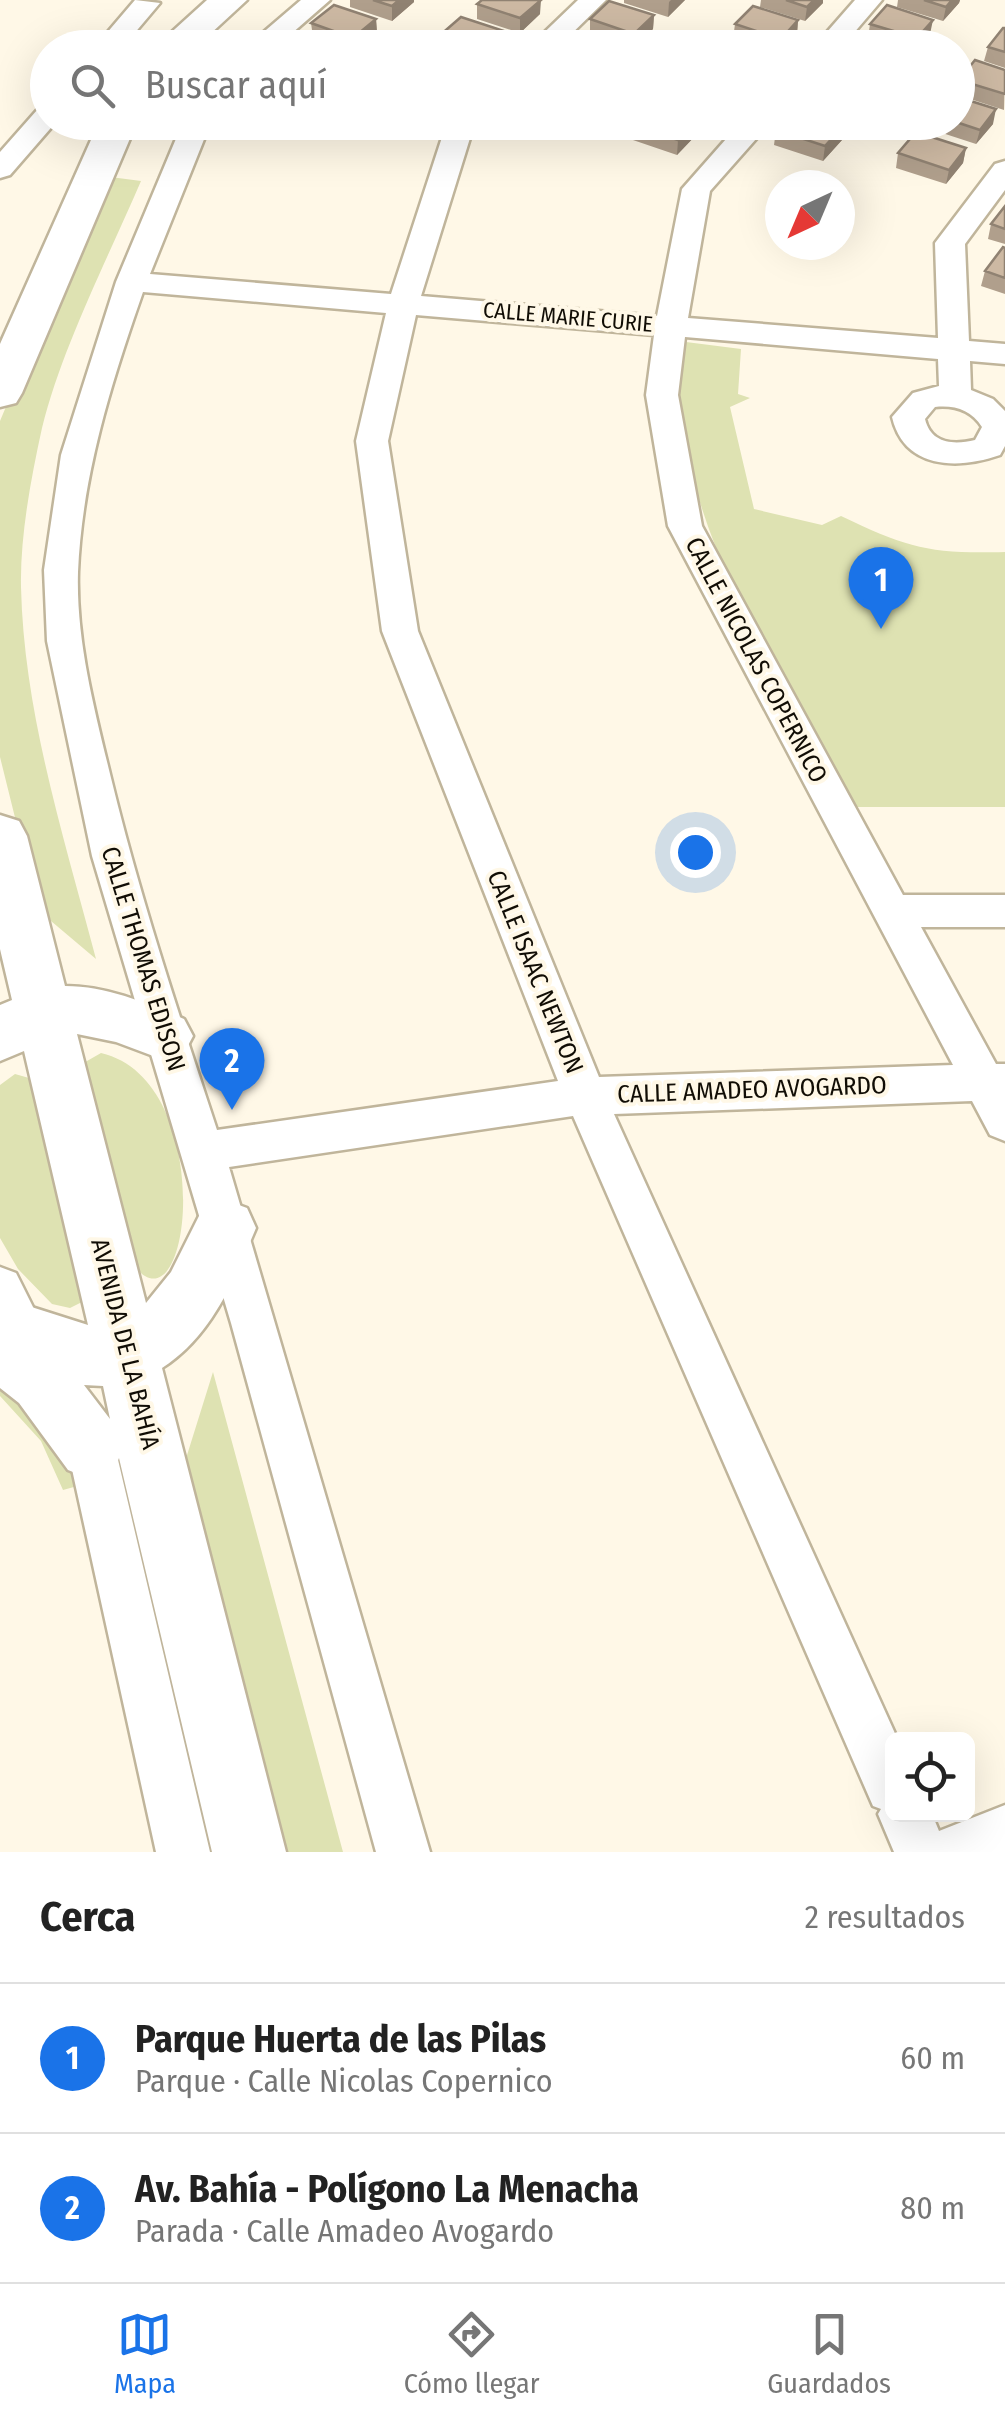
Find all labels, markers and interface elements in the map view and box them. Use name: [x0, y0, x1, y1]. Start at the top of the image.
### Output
search box: [30, 30, 975, 140]
icon: search: [65, 58, 120, 113]
text: Buscar aquí: [145, 62, 327, 108]
north arrow: [765, 170, 855, 260]
street label: CALLE MARIE CURIE: [482, 296, 654, 338]
street label: CALLE NICOLAS COPERNICO: [679, 532, 833, 788]
pin: 1: [848, 546, 914, 629]
your location: [670, 827, 721, 878]
street label: CALLE THOMAS EDISON: [95, 843, 191, 1075]
street label: CALLE ISAAC NEWTON: [481, 866, 589, 1078]
pin: 2: [200, 1028, 264, 1110]
street label: CALLE AMADEO AVOGARDO: [617, 1070, 887, 1110]
street label: AVENIDA DE LA BAHÍA: [84, 1235, 167, 1452]
map controls: [885, 1732, 975, 1822]
button: locate: [885, 1732, 975, 1822]
text: Cerca: [40, 1892, 135, 1942]
text: 2 resultados: [805, 1898, 965, 1936]
text: Parque Huerta de las Pilas: [135, 2016, 546, 2062]
text: 1: [66, 2039, 79, 2077]
text: 60 m: [900, 2039, 965, 2077]
text: Parque · Calle Nicolas Copernico: [135, 2062, 553, 2100]
text: Av. Bahía - Polígono La Menacha: [135, 2166, 639, 2212]
text: 2: [65, 2189, 80, 2227]
text: 80 m: [900, 2189, 965, 2227]
text: Parada · Calle Amadeo Avogardo: [135, 2212, 554, 2250]
tab: Mapa: [114, 2307, 176, 2400]
tab: Cómo llegar: [404, 2307, 539, 2400]
tab: Guardados: [767, 2307, 891, 2400]

